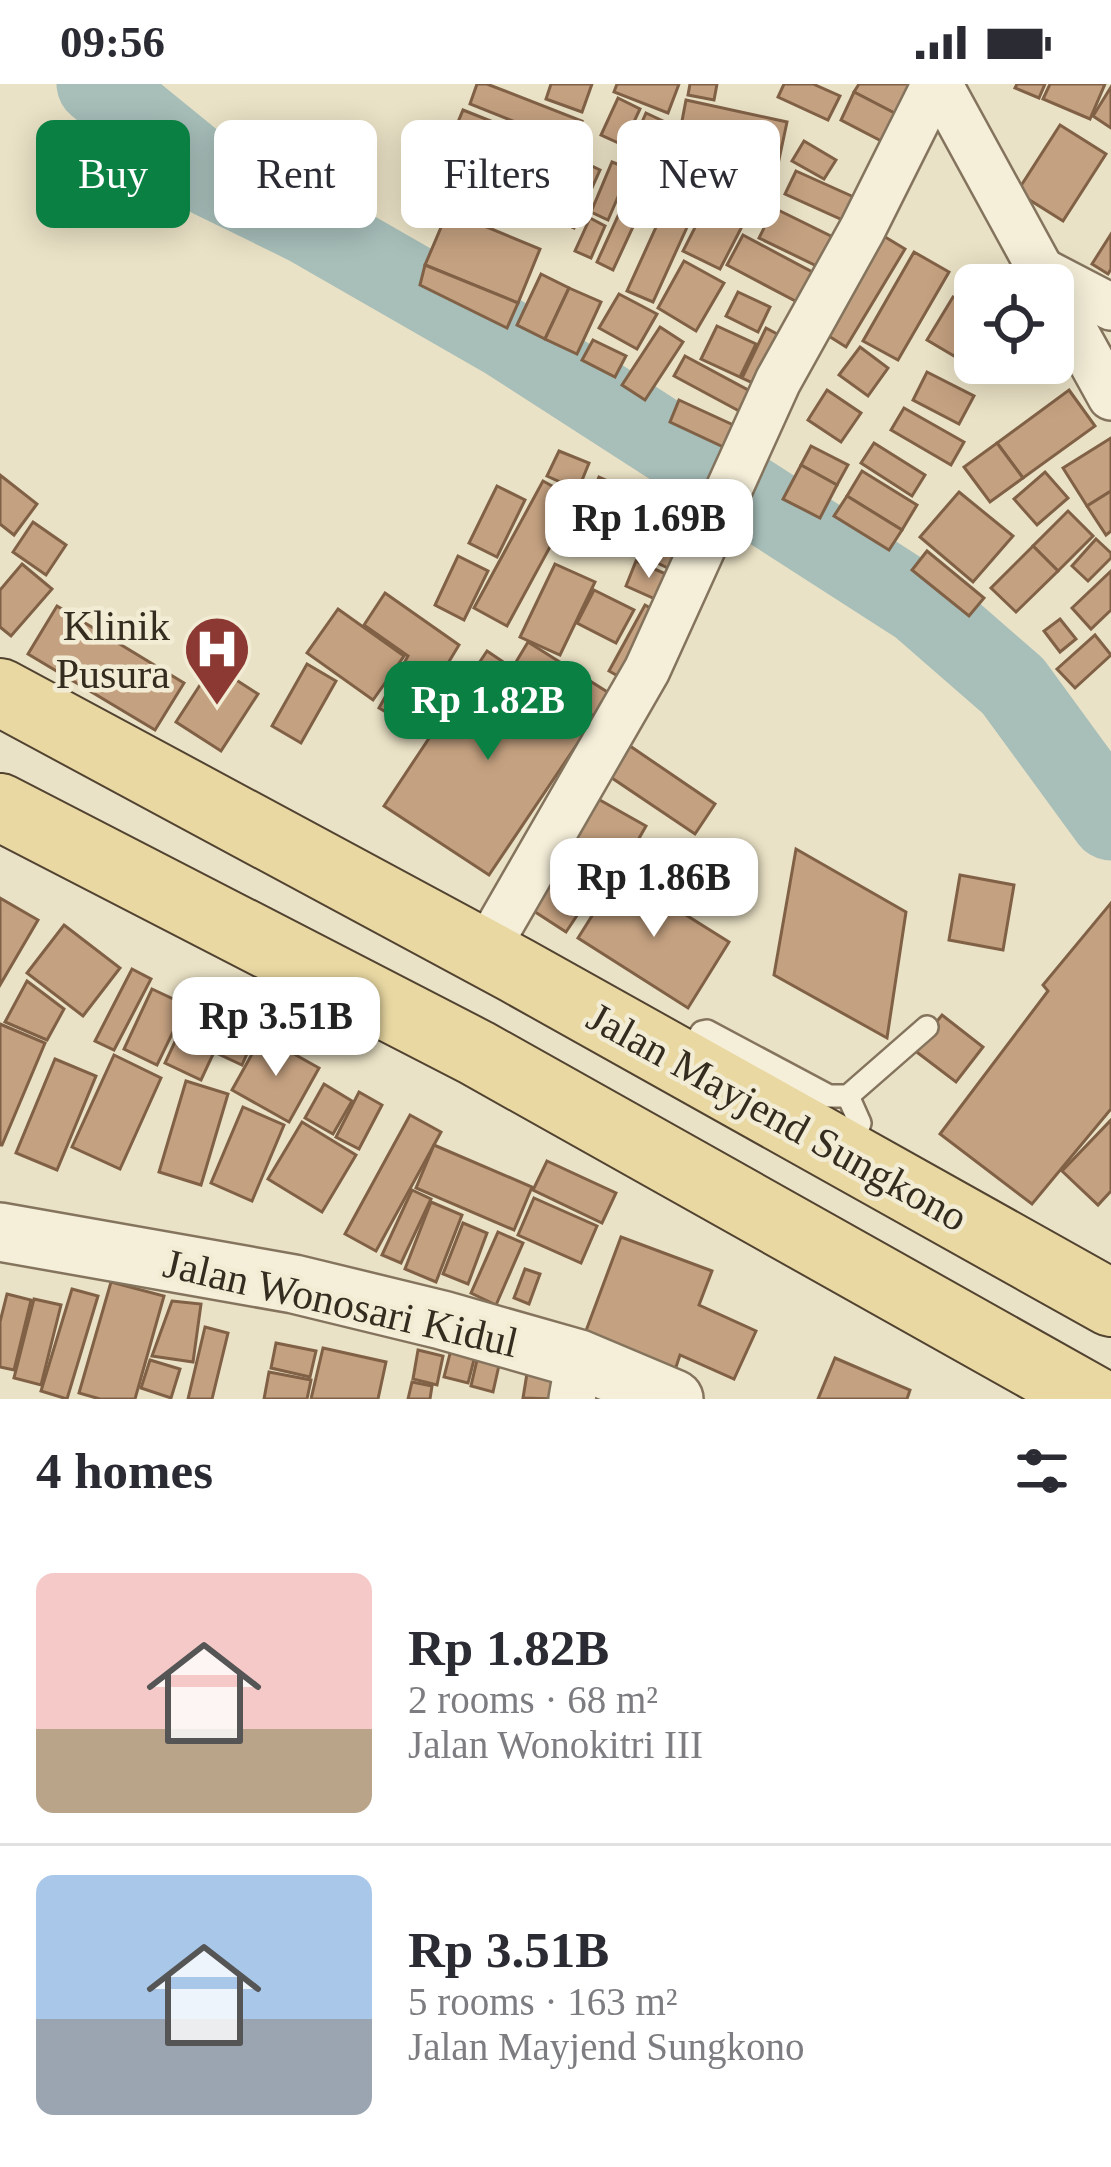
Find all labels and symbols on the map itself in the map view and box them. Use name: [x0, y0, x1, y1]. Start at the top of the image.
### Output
pin: Rp 1.69B: [525, 479, 773, 581]
place label: Klinik Pusura: [56, 603, 170, 697]
hospital icon: Klinik Pusura: [182, 614, 252, 708]
pin: Rp 1.82B: [364, 661, 612, 763]
pin: Rp 1.86B: [530, 838, 778, 940]
pin: Rp 3.51B: [152, 977, 400, 1079]
street label: Jalan Mayjend Sungkono: [580, 993, 975, 1240]
street label: Jalan Wonosari Kidul: [159, 1240, 522, 1366]

